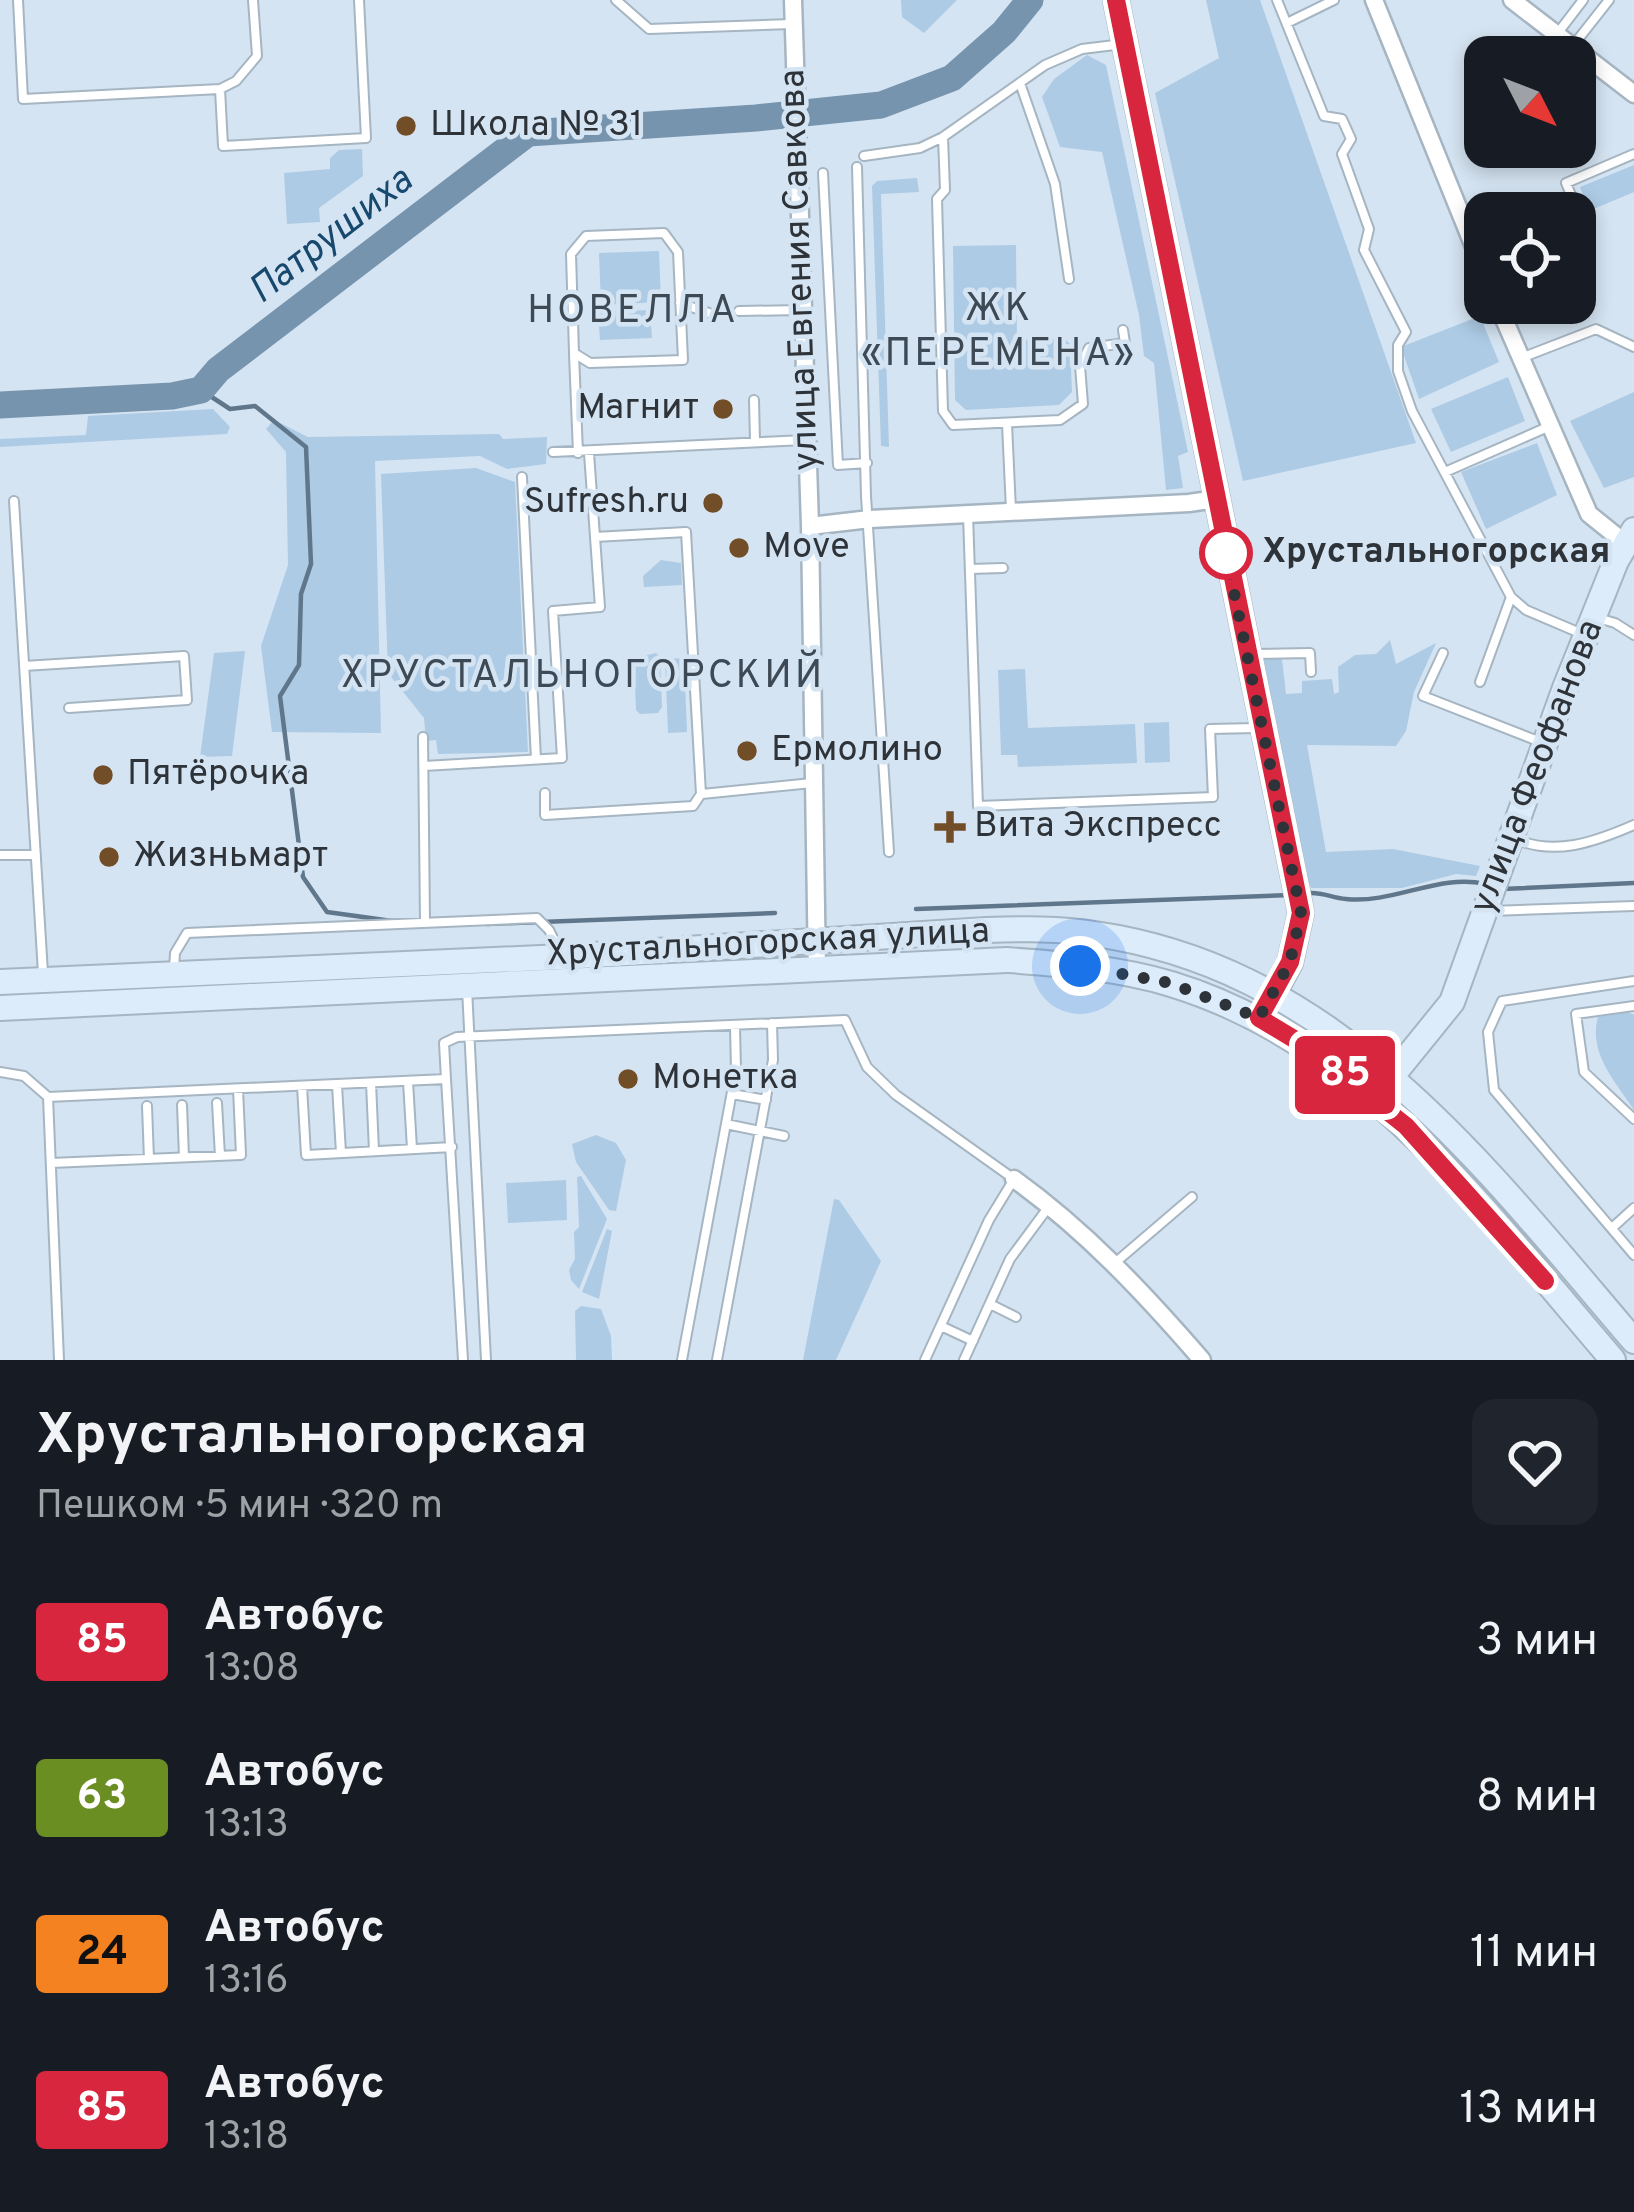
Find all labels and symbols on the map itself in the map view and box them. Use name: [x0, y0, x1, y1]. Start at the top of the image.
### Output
north arrow: [1464, 36, 1596, 168]
street label: улица Евгения Савкова: [771, 68, 831, 472]
place label: Школа № 31: [430, 103, 643, 149]
marker: Школа № 31: [393, 113, 419, 139]
water label: Патрушиха: [240, 157, 425, 316]
district label: ЖК «ПЕРЕМЕНА»: [861, 286, 1137, 380]
district label: НОВЕЛЛА: [527, 288, 739, 337]
place label: Магнит: [577, 386, 699, 432]
marker: Магнит: [710, 396, 736, 422]
place label: Sufresh.ru: [524, 480, 689, 526]
marker: Sufresh.ru: [700, 490, 726, 516]
place label: Move: [763, 525, 850, 571]
marker: Хрустальногорская: [1201, 528, 1251, 578]
place label: Хрустальногорская: [1262, 530, 1610, 576]
marker: Move: [726, 535, 752, 561]
street label: улица Феофанова: [1461, 614, 1615, 920]
district label: ХРУСТАЛЬНОГОРСКИЙ: [341, 649, 825, 702]
place label: Ермолино: [771, 728, 943, 774]
marker: Ермолино: [734, 738, 760, 764]
place label: Пятёрочка: [127, 752, 309, 798]
marker: Пятёрочка: [90, 762, 116, 788]
place label: Вита Экспресс: [974, 804, 1222, 850]
marker: Вита Экспресс: [937, 814, 963, 840]
place label: Жизньмарт: [133, 834, 328, 880]
marker: Жизньмарт: [96, 844, 122, 870]
street label: Хрустальногорская улица: [545, 909, 991, 979]
your location: [1050, 936, 1110, 996]
line badge: 85: [1291, 1036, 1399, 1114]
place label: Монетка: [652, 1056, 798, 1102]
marker: Монетка: [615, 1066, 641, 1092]

